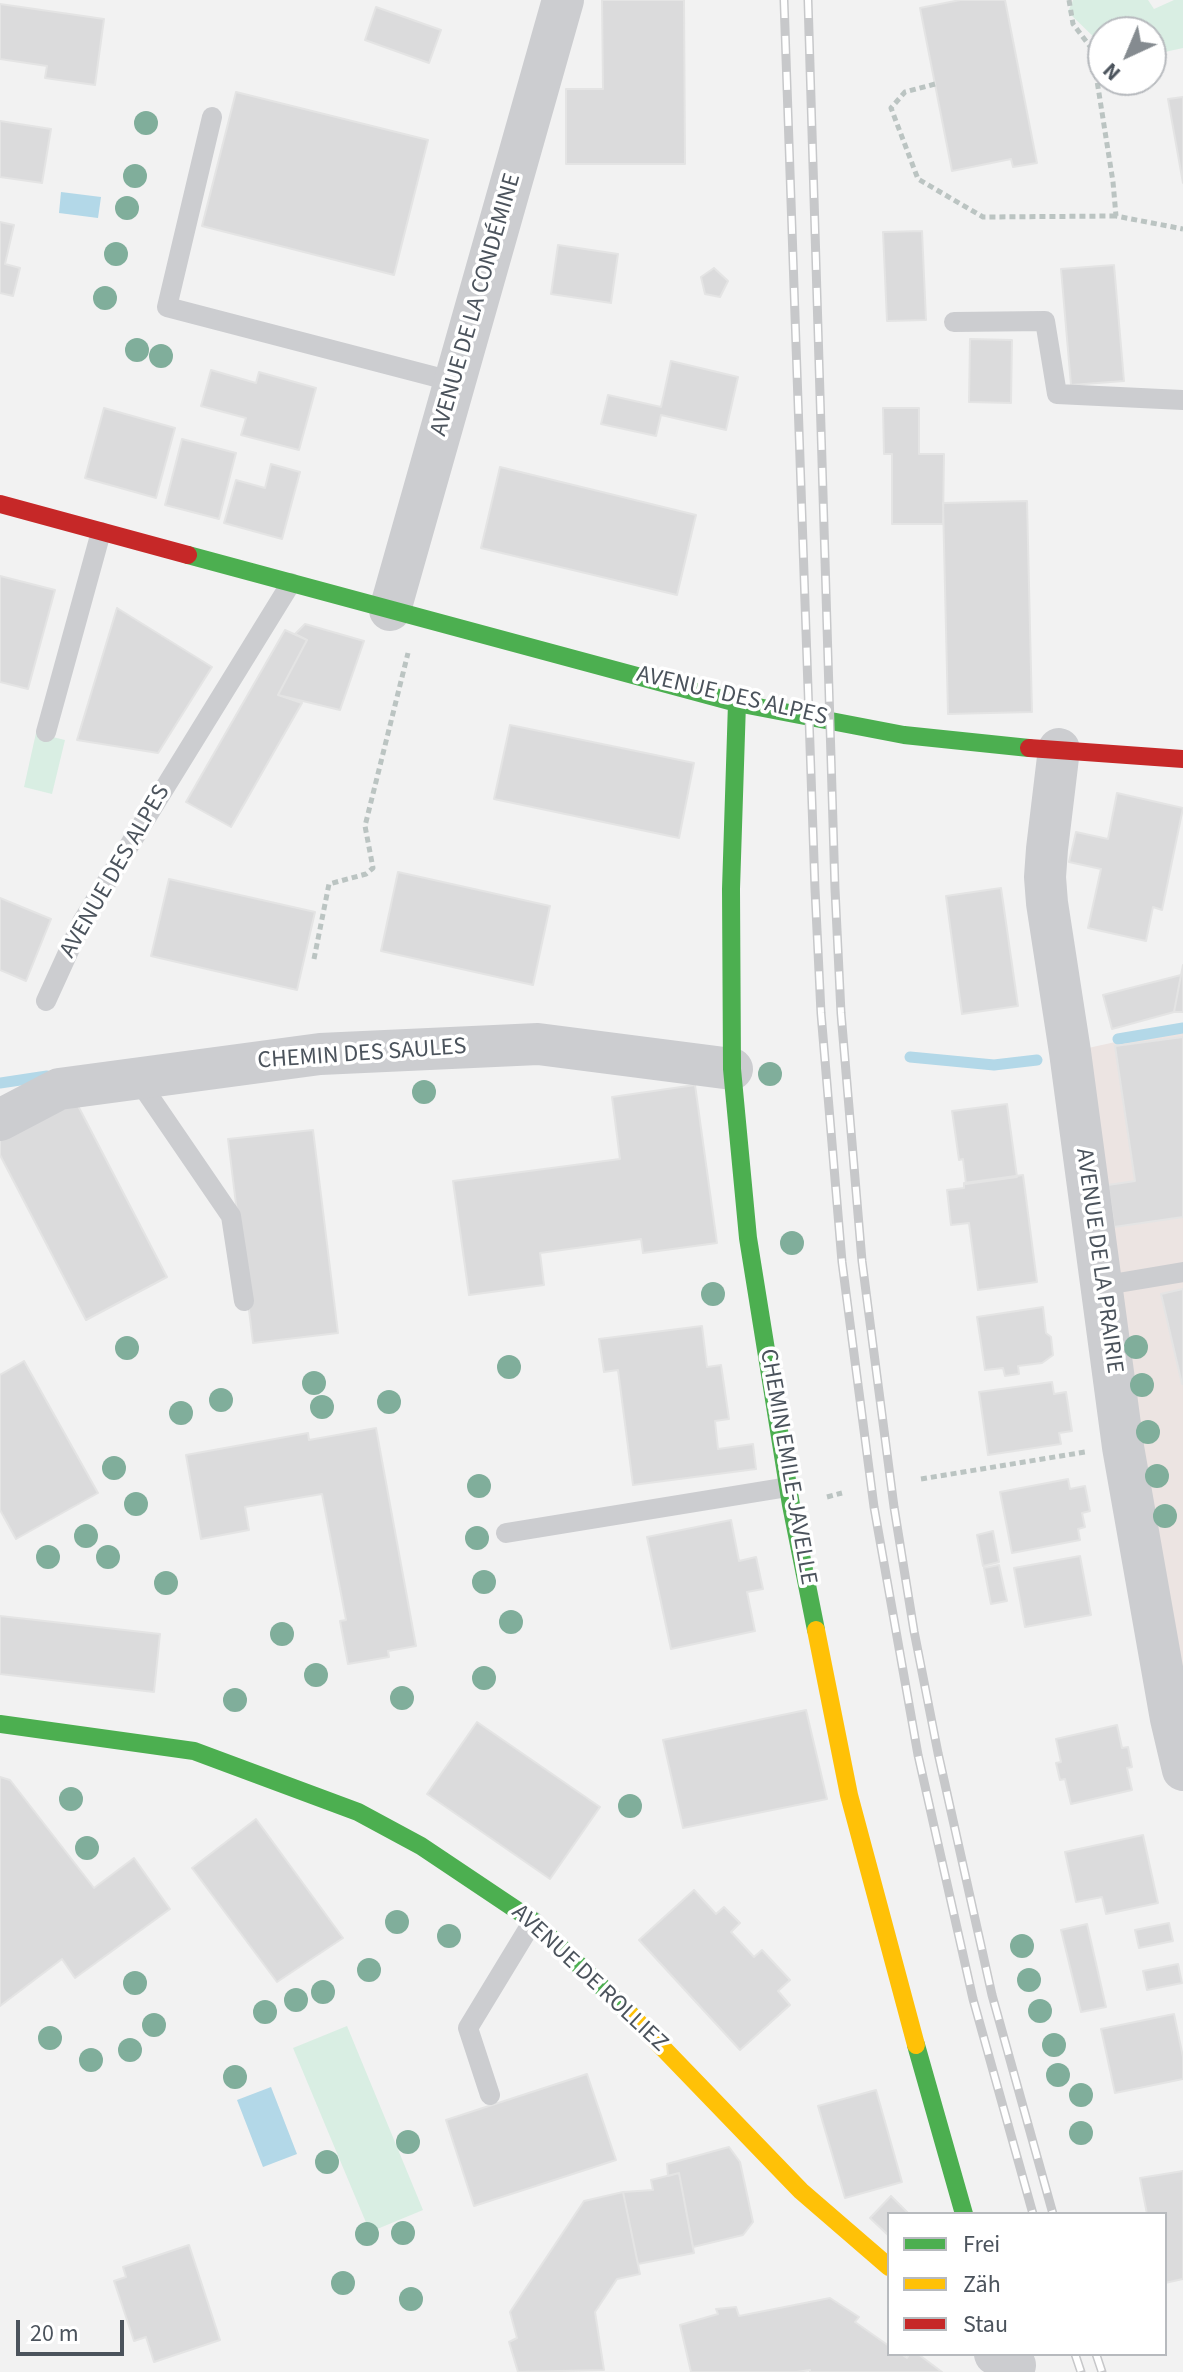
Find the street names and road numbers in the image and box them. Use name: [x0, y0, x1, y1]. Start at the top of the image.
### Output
street label: AVENUE DE LA CONDÉMINE: [426, 170, 528, 440]
street label: AVENUE DES ALPES: [634, 661, 830, 733]
street label: AVENUE DES ALPES: [55, 780, 177, 964]
street label: CHEMIN DES SAULES: [257, 1033, 467, 1077]
street label: AVENUE DE LA PRAIRIE: [1068, 1147, 1128, 1375]
street label: CHEMIN EMILE-JAVELLE: [752, 1347, 822, 1587]
street label: AVENUE DE ROLLIEZ: [505, 1899, 673, 2059]

